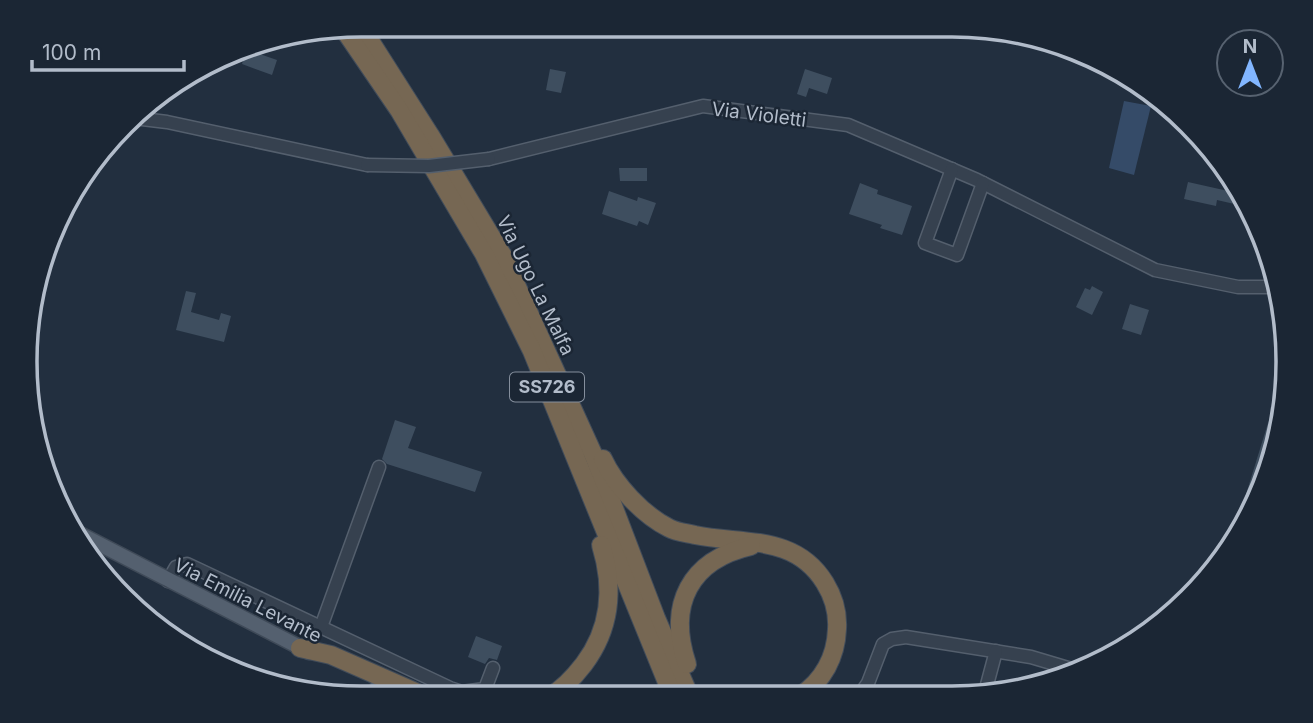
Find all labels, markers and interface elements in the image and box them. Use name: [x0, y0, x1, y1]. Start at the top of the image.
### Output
scale bar: [32, 28, 184, 72]
north arrow: [1215, 28, 1285, 98]
text: N: [1243, 35, 1257, 58]
text: 100 m: [42, 40, 101, 65]
street label: Via Violetti: [710, 97, 808, 132]
street label: Via Ugo La Malfa: [492, 211, 579, 359]
road number: SS726: [510, 372, 584, 402]
street label: Via Emilia Levante: [170, 553, 325, 648]

